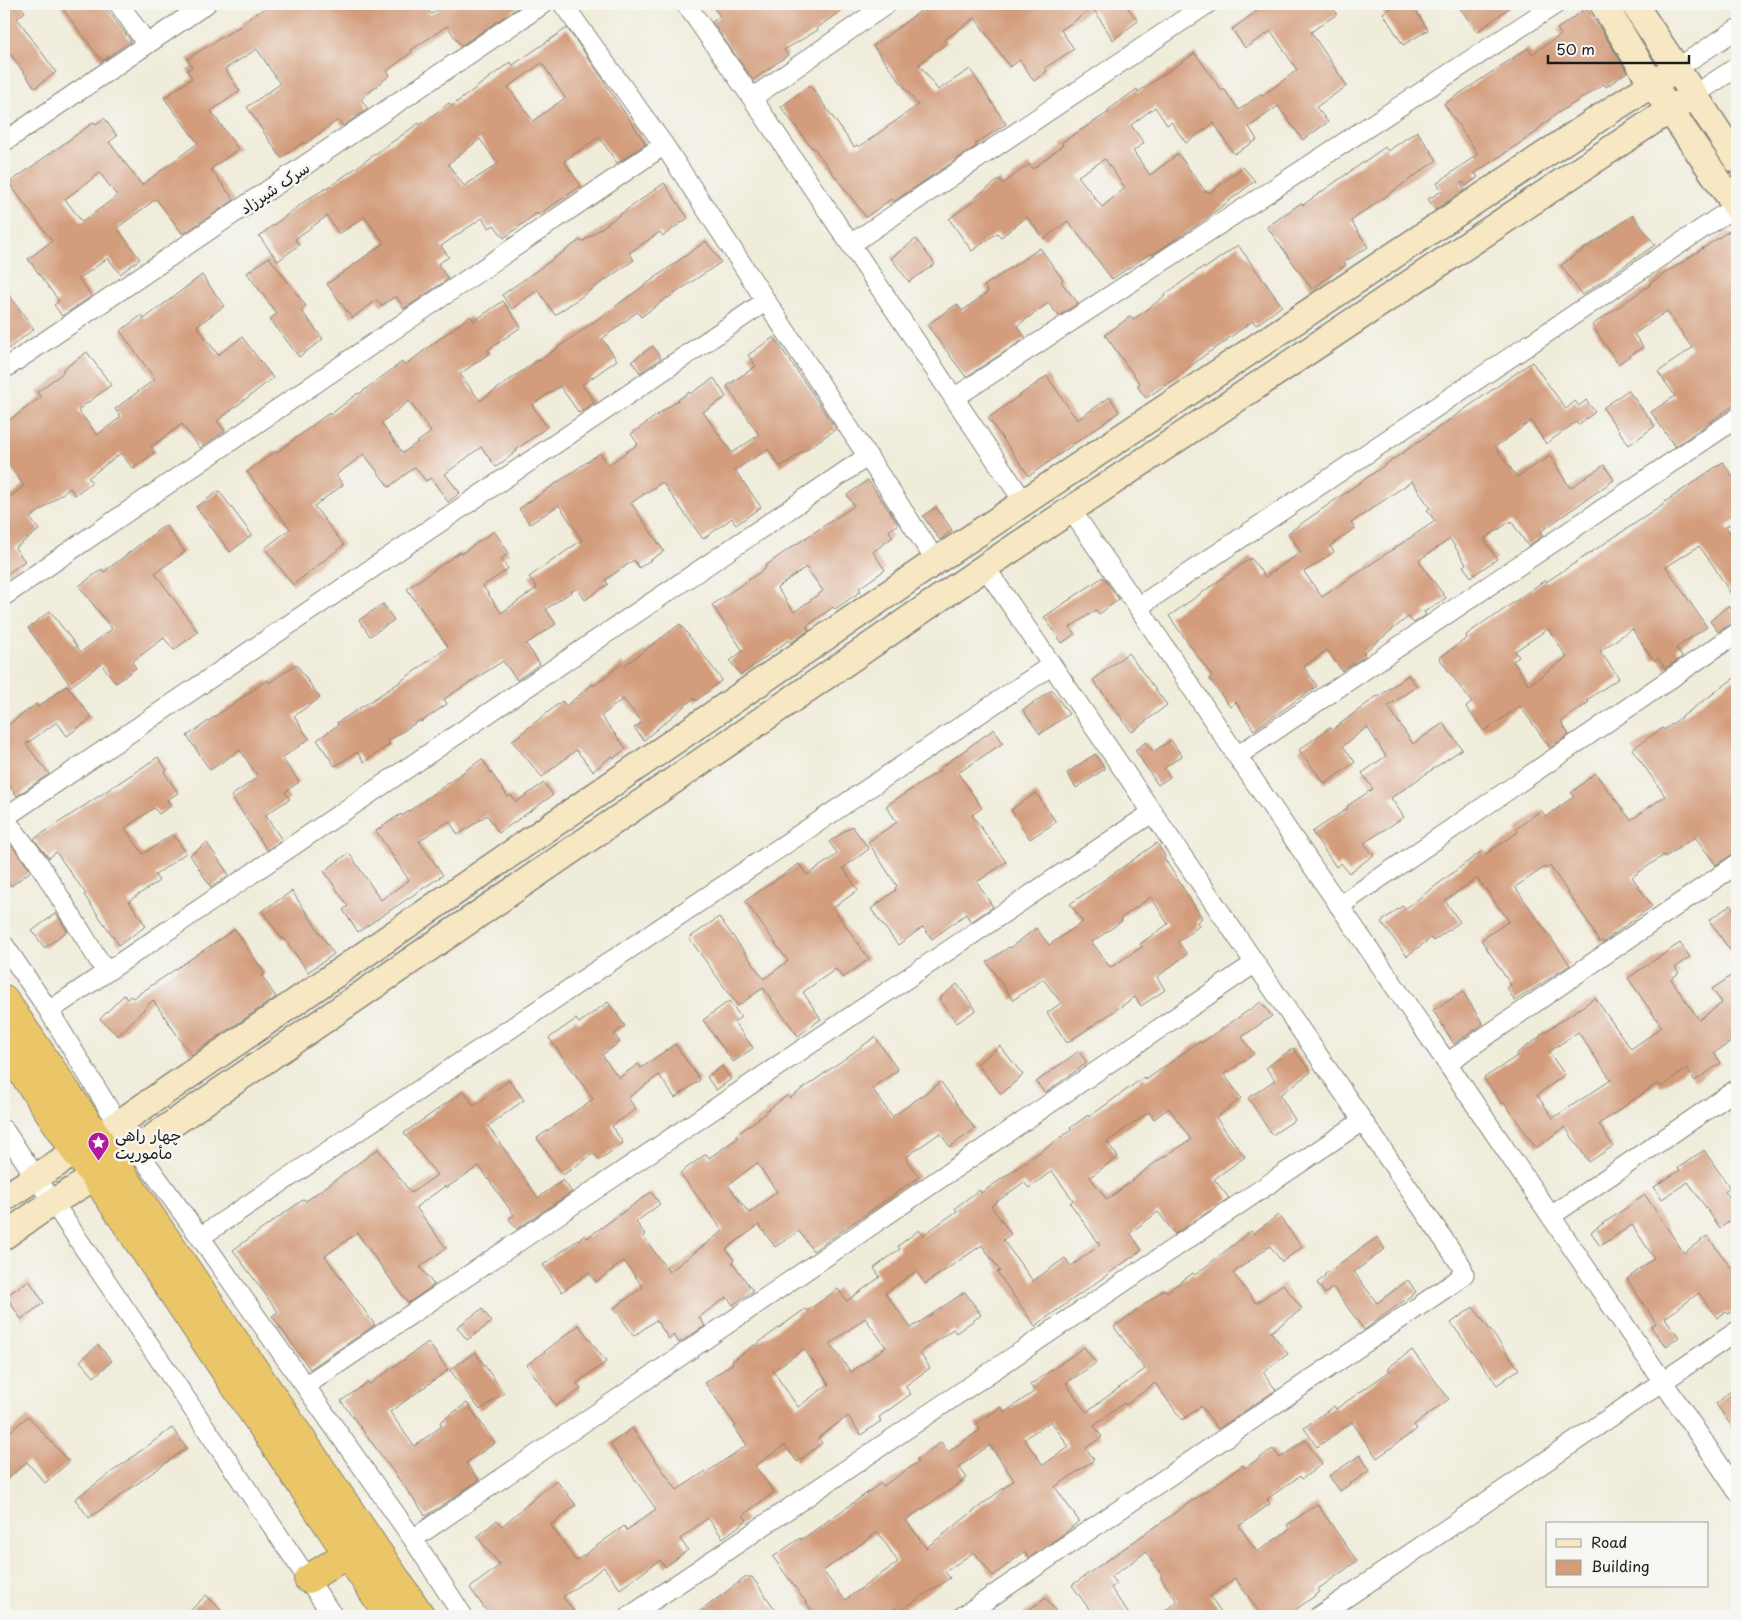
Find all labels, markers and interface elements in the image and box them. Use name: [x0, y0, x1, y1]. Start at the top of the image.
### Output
scale bar: [1548, 32, 1690, 64]
text: 50 m: [1556, 37, 1595, 60]
street label: سرک شیرزاد: [234, 155, 314, 219]
place label: چهار راهی مأموریت: [115, 1122, 182, 1164]
place icon: چهار راهی مأموریت: [87, 1131, 111, 1162]
legend: [1546, 1522, 1708, 1588]
text: Road: [1591, 1530, 1627, 1553]
text: Building: [1591, 1554, 1650, 1577]

